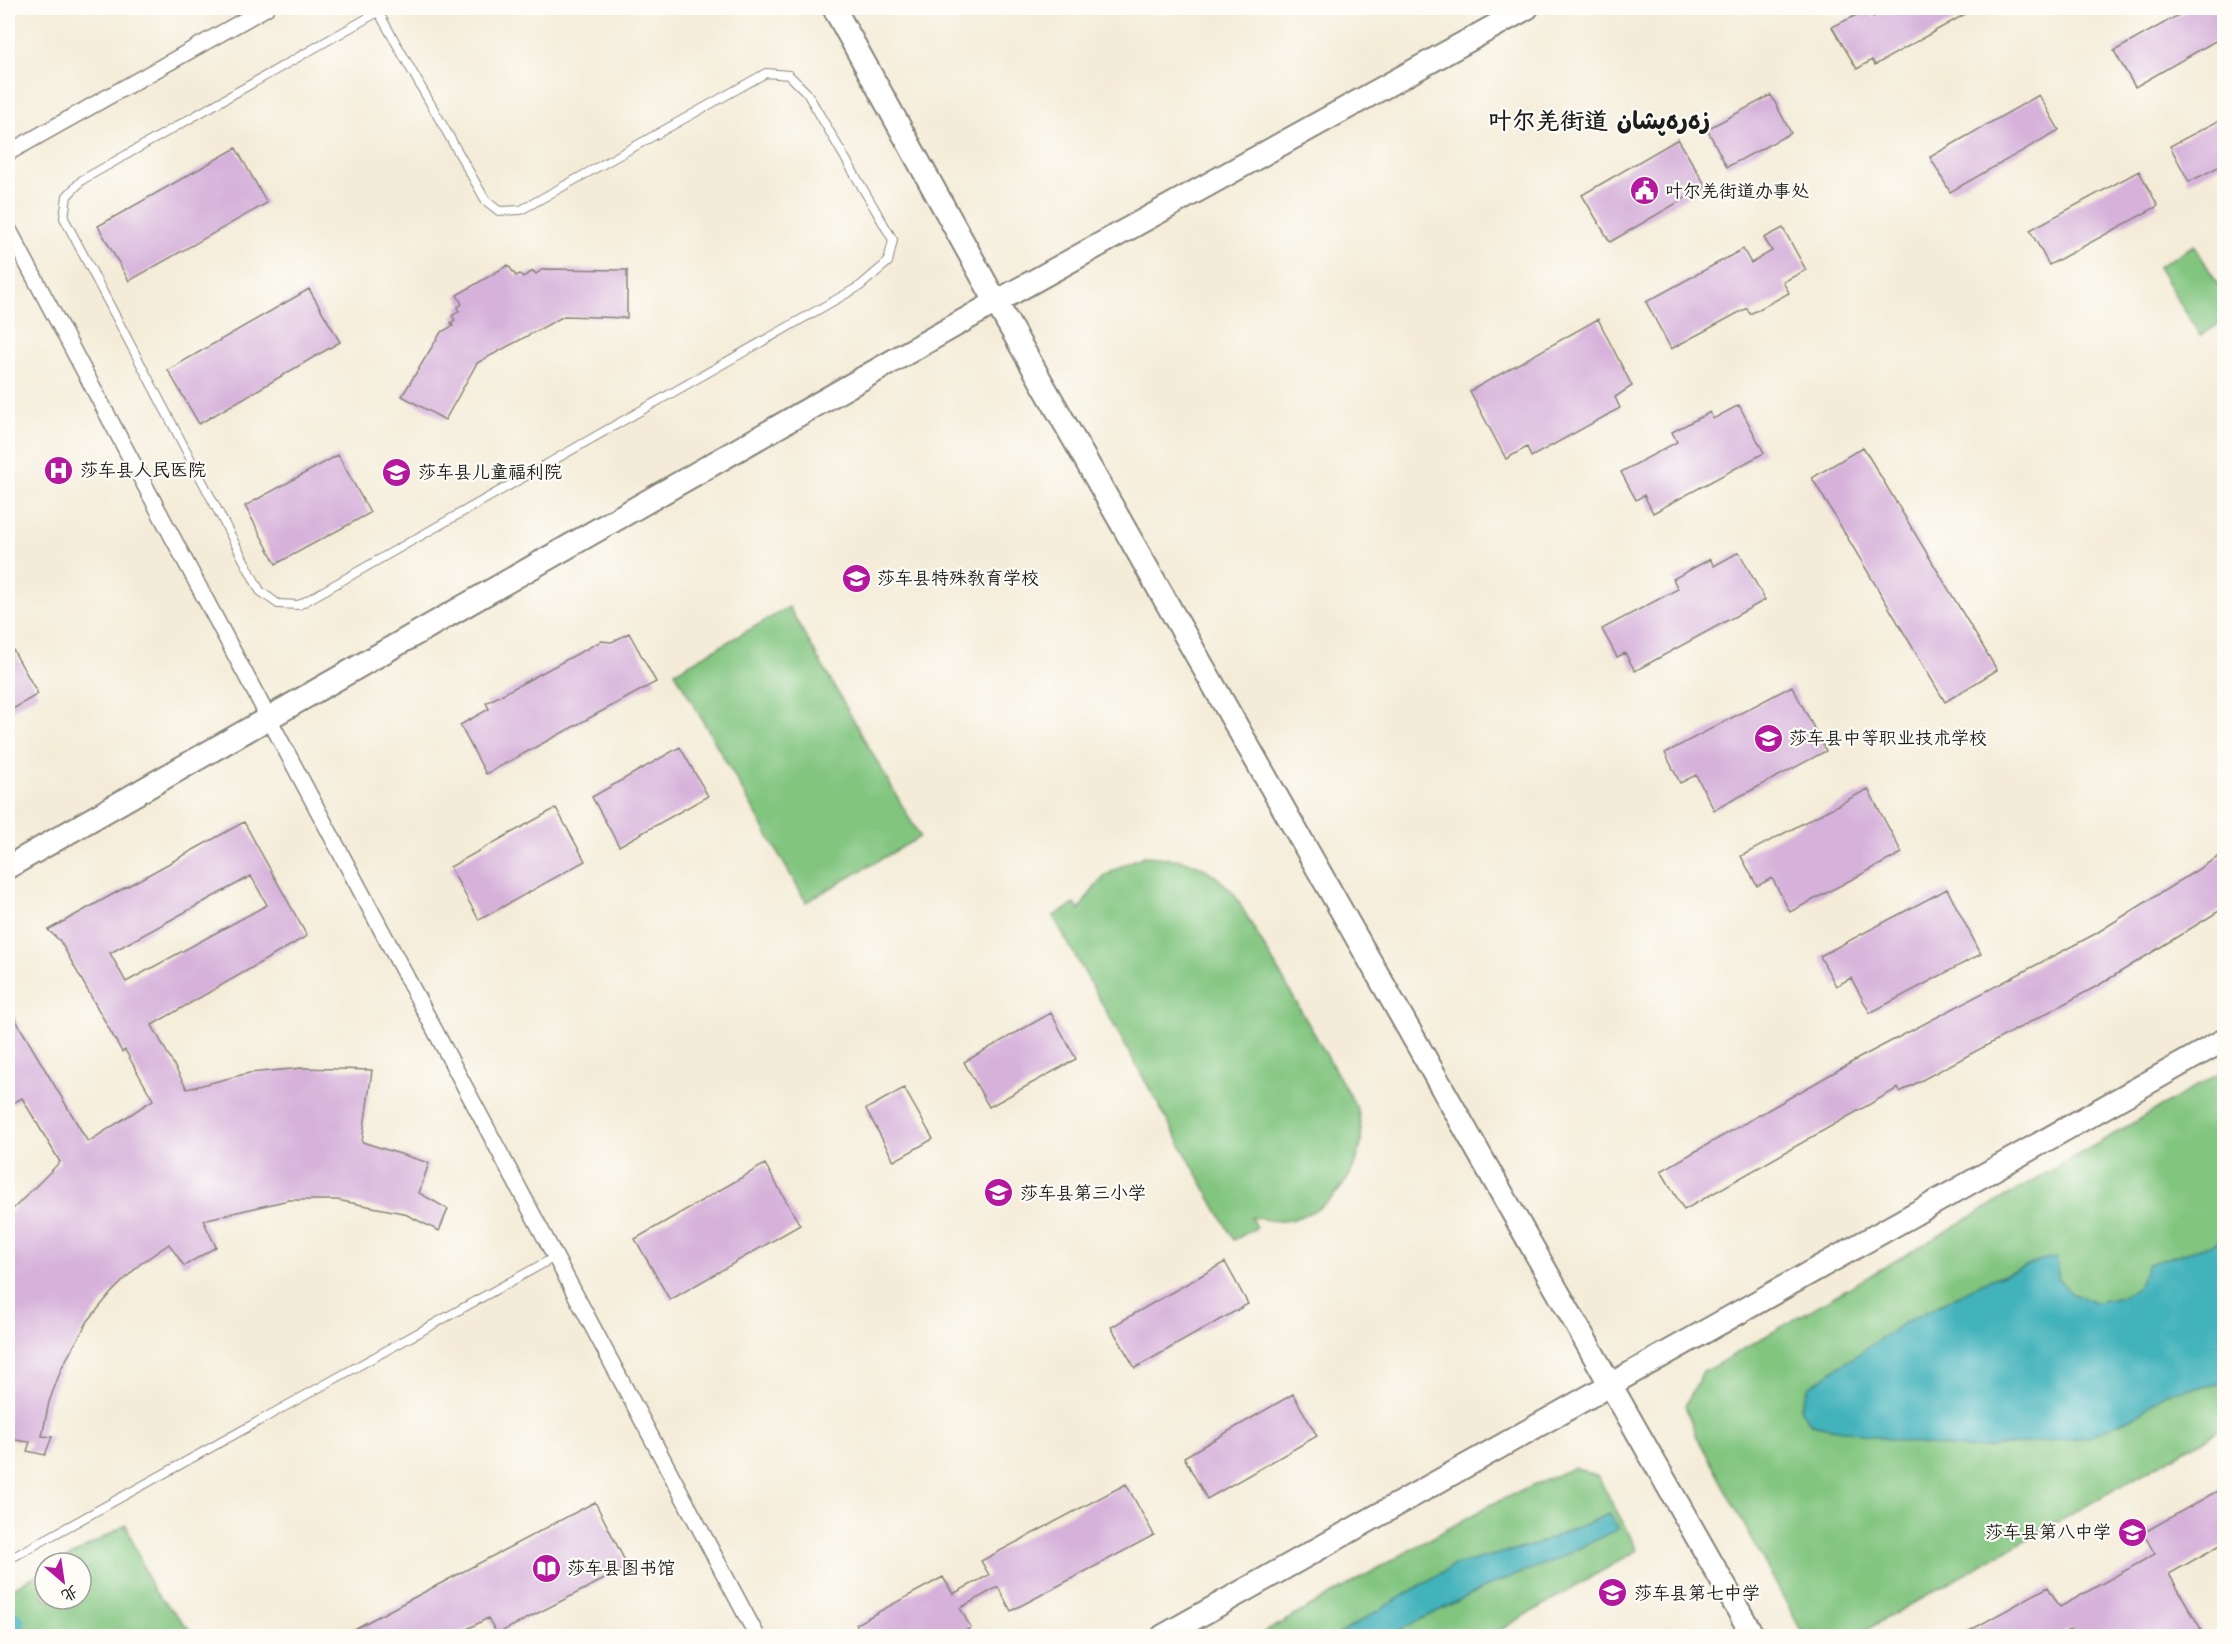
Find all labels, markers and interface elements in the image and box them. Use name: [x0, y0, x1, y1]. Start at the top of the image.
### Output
district label: 叶尔羌街道 زەرەپشان: [1488, 104, 1710, 136]
public building icon: 叶尔羌街道办事处: [1628, 175, 1660, 207]
place label: 叶尔羌街道办事处: [1665, 178, 1809, 202]
hospital icon: 莎车县人民医院: [43, 454, 75, 486]
school or university icon: 莎车县儿童福利院: [381, 456, 413, 488]
place label: 莎车县人民医院: [80, 457, 206, 481]
place label: 莎车县儿童福利院: [418, 459, 562, 483]
school or university icon: 莎车县特殊教育学校: [840, 562, 872, 594]
place label: 莎车县特殊教育学校: [877, 565, 1039, 589]
school or university icon: 莎车县中等职业技术学校: [1752, 722, 1784, 754]
place label: 莎车县中等职业技术学校: [1789, 725, 1987, 749]
school or university icon: 莎车县第三小学: [983, 1177, 1015, 1209]
place label: 莎车县第三小学: [1020, 1180, 1146, 1204]
school or university icon: 莎车县第八中学: [2116, 1516, 2148, 1548]
place label: 莎车县第八中学: [1985, 1519, 2111, 1543]
north arrow: [33, 1551, 93, 1611]
library icon: 莎车县图书馆: [530, 1552, 562, 1584]
place label: 莎车县图书馆: [567, 1555, 675, 1579]
school or university icon: 莎车县第七中学: [1597, 1577, 1629, 1609]
place label: 莎车县第七中学: [1634, 1580, 1760, 1604]
text: 北: [58, 1581, 83, 1608]

